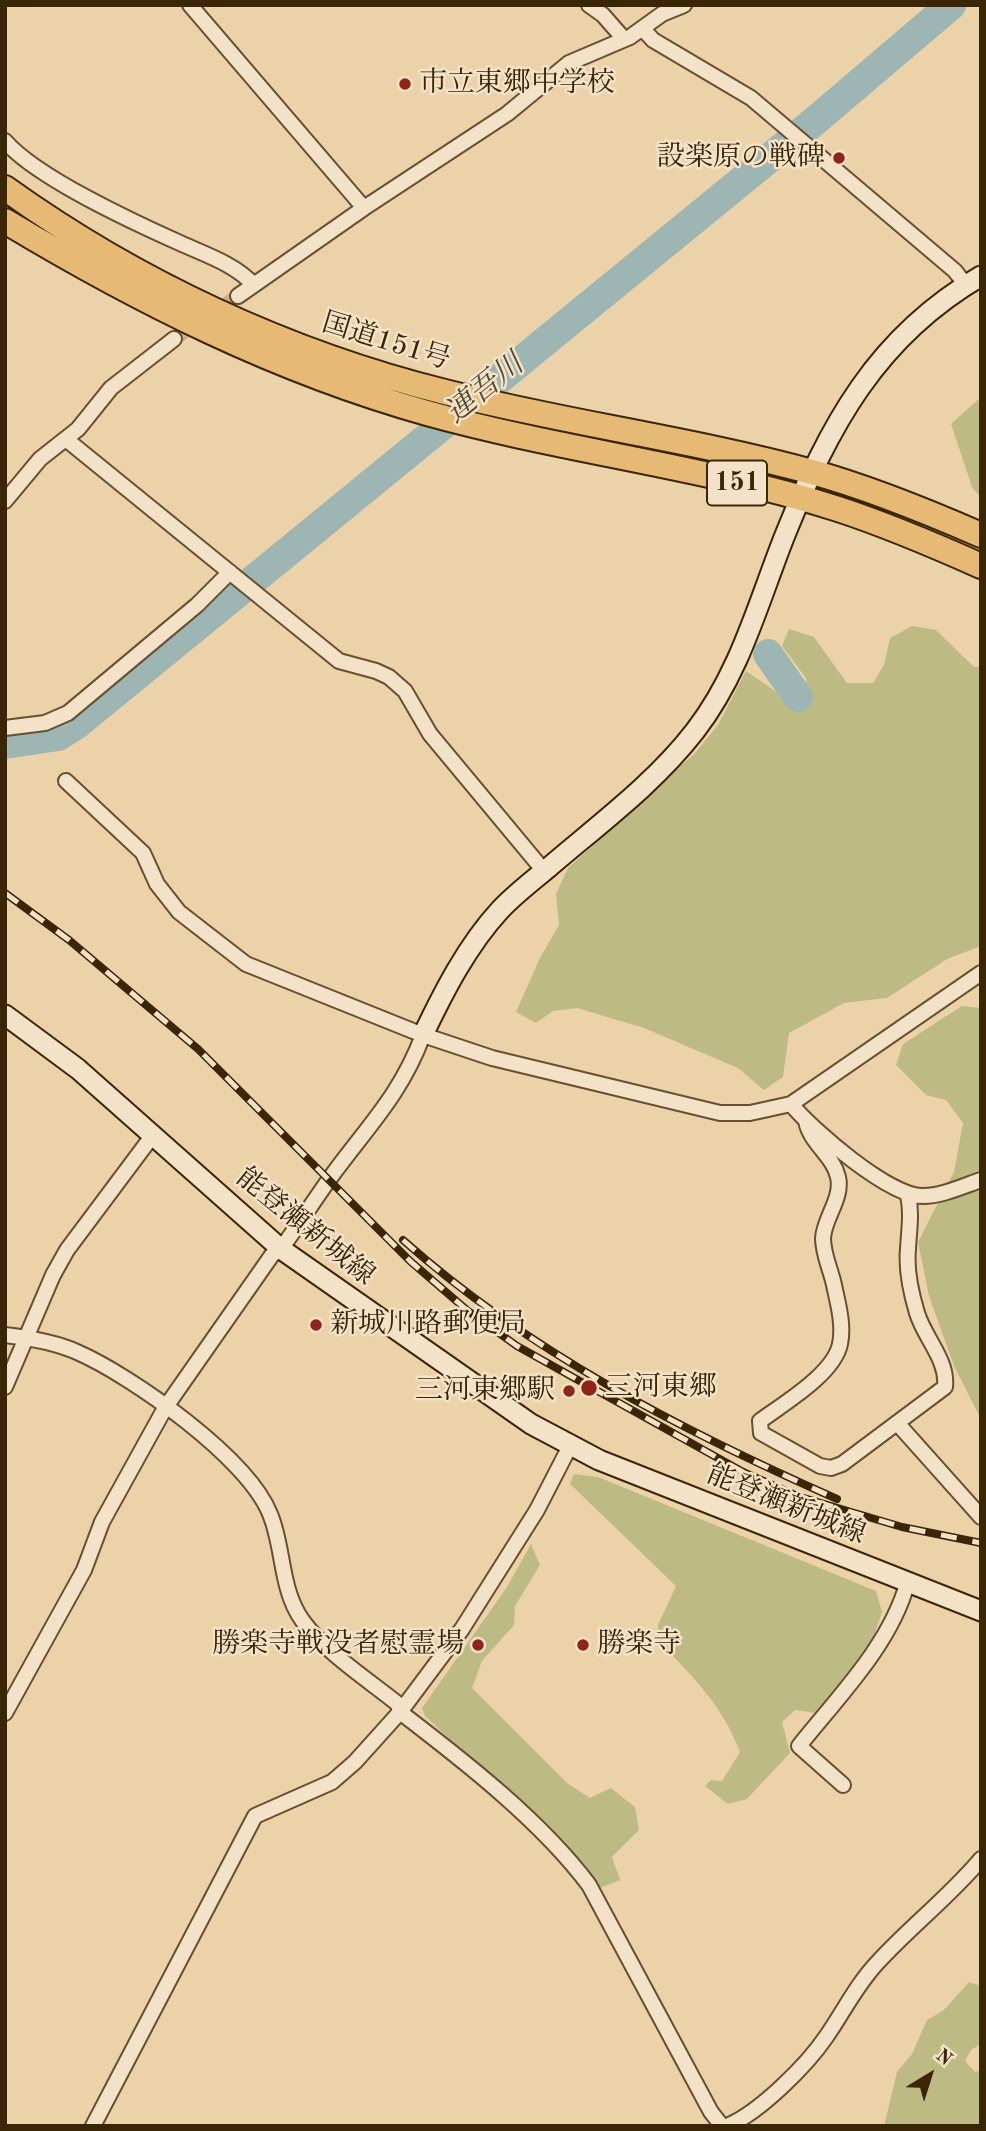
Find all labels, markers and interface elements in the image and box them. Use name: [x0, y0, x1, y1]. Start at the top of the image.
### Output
place label: 市立東郷中学校: [419, 67, 615, 101]
marker: 市立東郷中学校: [397, 76, 413, 92]
place label: 設楽原の戦碑: [657, 141, 825, 175]
marker: 設楽原の戦碑: [831, 150, 847, 166]
street label: 国道151号: [318, 307, 454, 377]
water label: 連吾川: [439, 347, 531, 431]
road number: 151: [707, 461, 767, 505]
street label: 能登瀬新城線: [229, 1161, 381, 1293]
place label: 新城川路郵便局: [330, 1308, 526, 1342]
marker: 新城川路郵便局: [308, 1317, 324, 1333]
place label: 三河東郷: [605, 1371, 717, 1405]
place label: 三河東郷駅: [415, 1374, 555, 1408]
marker: 三河東郷: [579, 1378, 599, 1398]
marker: 三河東郷駅: [561, 1383, 577, 1399]
street label: 能登瀬新城線: [702, 1458, 870, 1552]
place label: 勝楽寺戦没者慰霊場: [212, 1628, 464, 1662]
place label: 勝楽寺: [597, 1628, 681, 1662]
marker: 勝楽寺戦没者慰霊場: [470, 1637, 486, 1653]
marker: 勝楽寺: [575, 1637, 591, 1653]
north arrow: [895, 2040, 965, 2110]
text: N: [932, 2046, 955, 2070]

